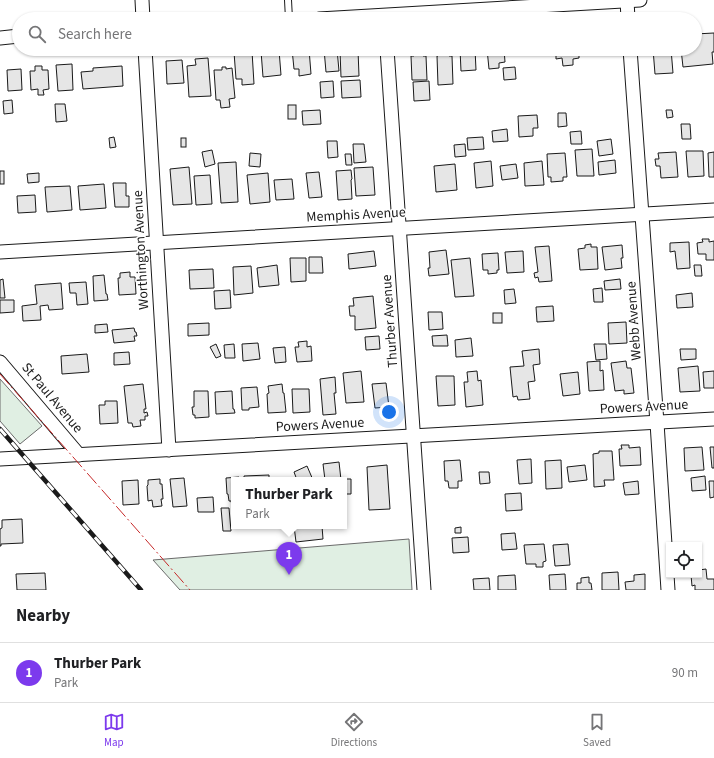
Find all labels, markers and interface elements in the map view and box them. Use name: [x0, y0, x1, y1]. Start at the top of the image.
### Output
search box: [12, 12, 702, 56]
icon: search: [26, 23, 48, 45]
text: Search here: [58, 24, 132, 45]
street label: Worthington Avenue: [128, 190, 154, 310]
street label: Memphis Avenue: [306, 202, 406, 228]
street label: Thurber Avenue: [377, 274, 403, 368]
street label: Webb Avenue: [621, 281, 647, 361]
street label: St Paul Avenue: [17, 359, 87, 437]
street label: Powers Avenue: [599, 395, 689, 419]
your location: [379, 402, 399, 422]
street label: Powers Avenue: [275, 413, 365, 437]
popup: [231, 477, 347, 529]
text: Thurber Park: [245, 484, 333, 505]
text: Park: [245, 505, 270, 523]
pin: 1: [276, 542, 302, 575]
map controls: [666, 542, 702, 578]
button: locate: [666, 542, 702, 578]
text: Nearby: [16, 604, 70, 628]
text: Thurber Park: [54, 653, 141, 674]
text: 1: [26, 664, 32, 682]
text: 90 m: [672, 664, 698, 682]
text: Park: [54, 674, 78, 692]
tab: Map: [103, 711, 125, 750]
tab: Directions: [331, 711, 377, 750]
tab: Saved: [583, 711, 611, 750]

